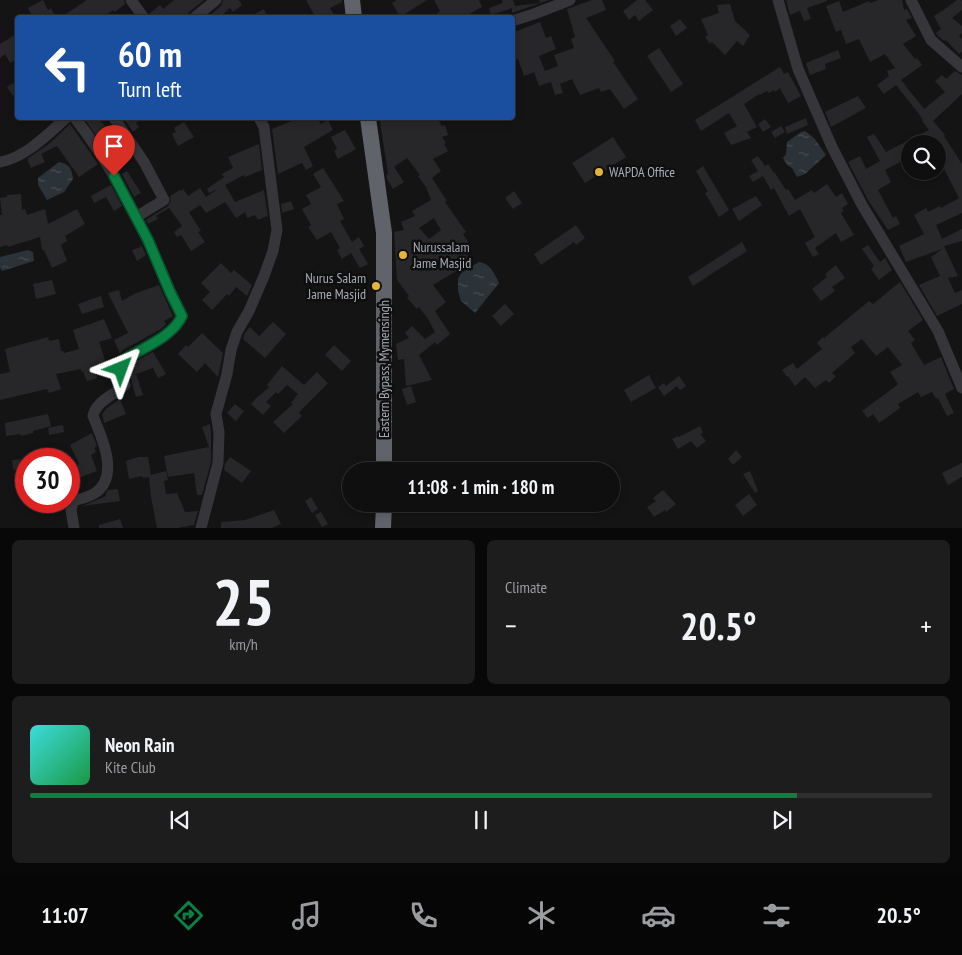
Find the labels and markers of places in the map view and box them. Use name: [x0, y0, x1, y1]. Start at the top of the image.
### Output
pin: [93, 125, 135, 176]
place label: WAPDA Office: [609, 163, 675, 181]
marker: WAPDA Office: [593, 166, 605, 178]
place label: Nurussalam Jame Masjid: [412, 238, 471, 272]
marker: Nurussalam Jame Masjid: [397, 249, 409, 261]
place label: Nurus Salam Jame Masjid: [305, 269, 366, 303]
marker: Nurus Salam Jame Masjid: [370, 280, 382, 292]

